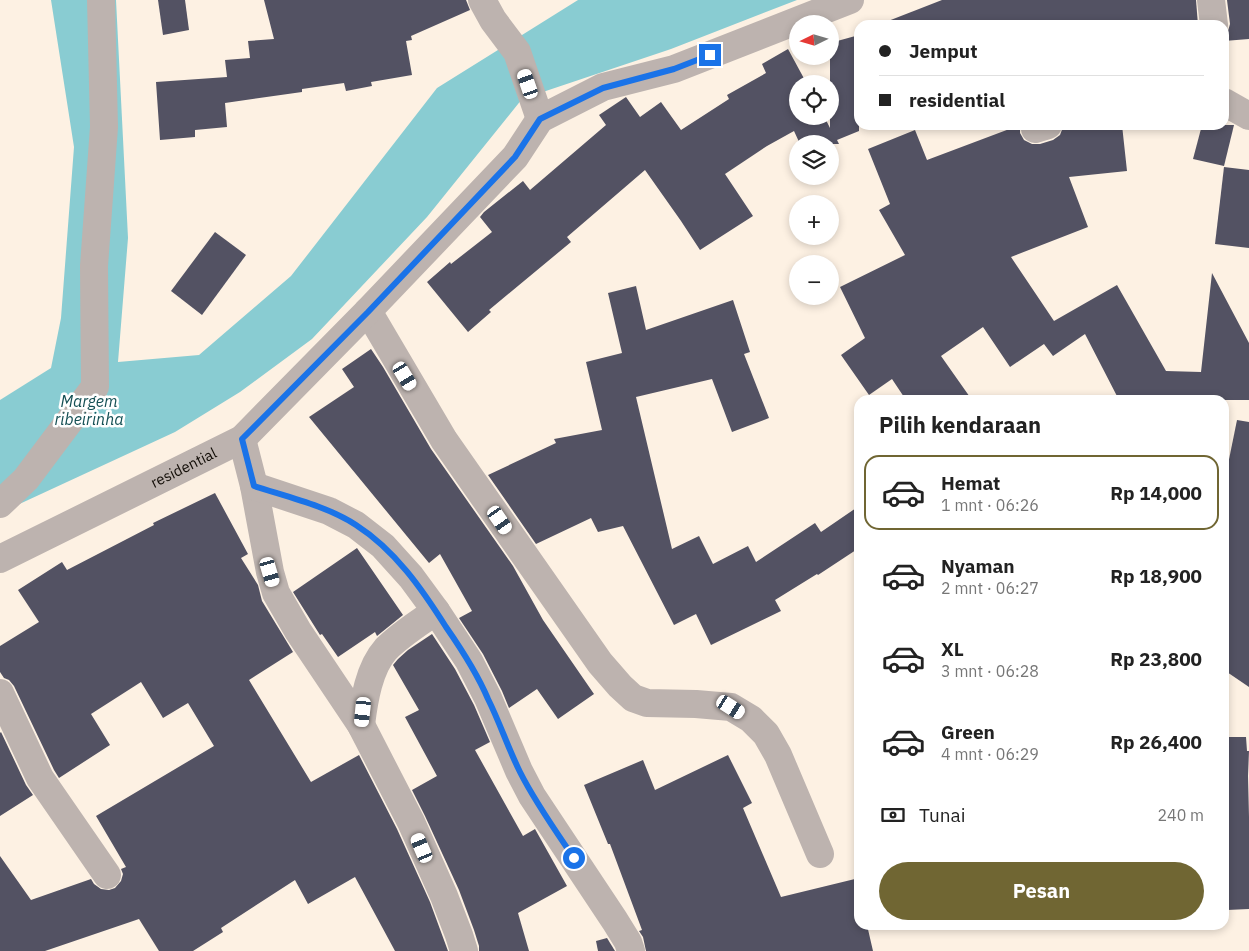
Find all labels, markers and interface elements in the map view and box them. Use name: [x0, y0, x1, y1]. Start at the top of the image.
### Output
north arrow: [789, 15, 839, 65]
map controls: [789, 15, 839, 305]
text: Jemput: [909, 39, 977, 63]
route end: [699, 44, 721, 66]
car: [516, 67, 539, 101]
button: locate: [789, 75, 839, 125]
text: residential: [909, 88, 1005, 112]
button: layers: [789, 135, 839, 185]
button: +: [789, 195, 839, 245]
button: −: [789, 255, 839, 305]
car: [390, 359, 419, 393]
water label: Margem ribeirinha: [54, 391, 124, 429]
text: Pilih kendaraan: [879, 410, 1041, 439]
street label: residential: [147, 443, 220, 492]
icon: car: [881, 470, 926, 515]
text: Hemat: [941, 471, 1000, 495]
text: Rp 14,000: [1110, 481, 1202, 505]
text: 1 mnt · 06:26: [941, 495, 1039, 515]
car: [485, 503, 514, 537]
icon: car: [881, 553, 926, 598]
text: Nyaman: [941, 554, 1015, 578]
car: [258, 556, 281, 588]
text: Rp 18,900: [1110, 564, 1202, 588]
text: 2 mnt · 06:27: [941, 578, 1039, 598]
icon: car: [881, 636, 926, 681]
text: XL: [941, 637, 964, 661]
text: Rp 23,800: [1110, 647, 1202, 671]
text: 3 mnt · 06:28: [941, 661, 1039, 681]
car: [714, 693, 747, 721]
car: [353, 696, 372, 728]
icon: car: [881, 719, 926, 764]
text: Green: [941, 720, 995, 744]
text: Rp 26,400: [1110, 730, 1202, 754]
text: 4 mnt · 06:29: [941, 744, 1039, 764]
icon: cash: [879, 801, 907, 829]
text: Tunai: [919, 803, 965, 827]
text: 240 m: [1157, 805, 1204, 825]
car: [409, 831, 434, 865]
route start: [563, 847, 585, 869]
button: Pesan: [879, 862, 1204, 920]

